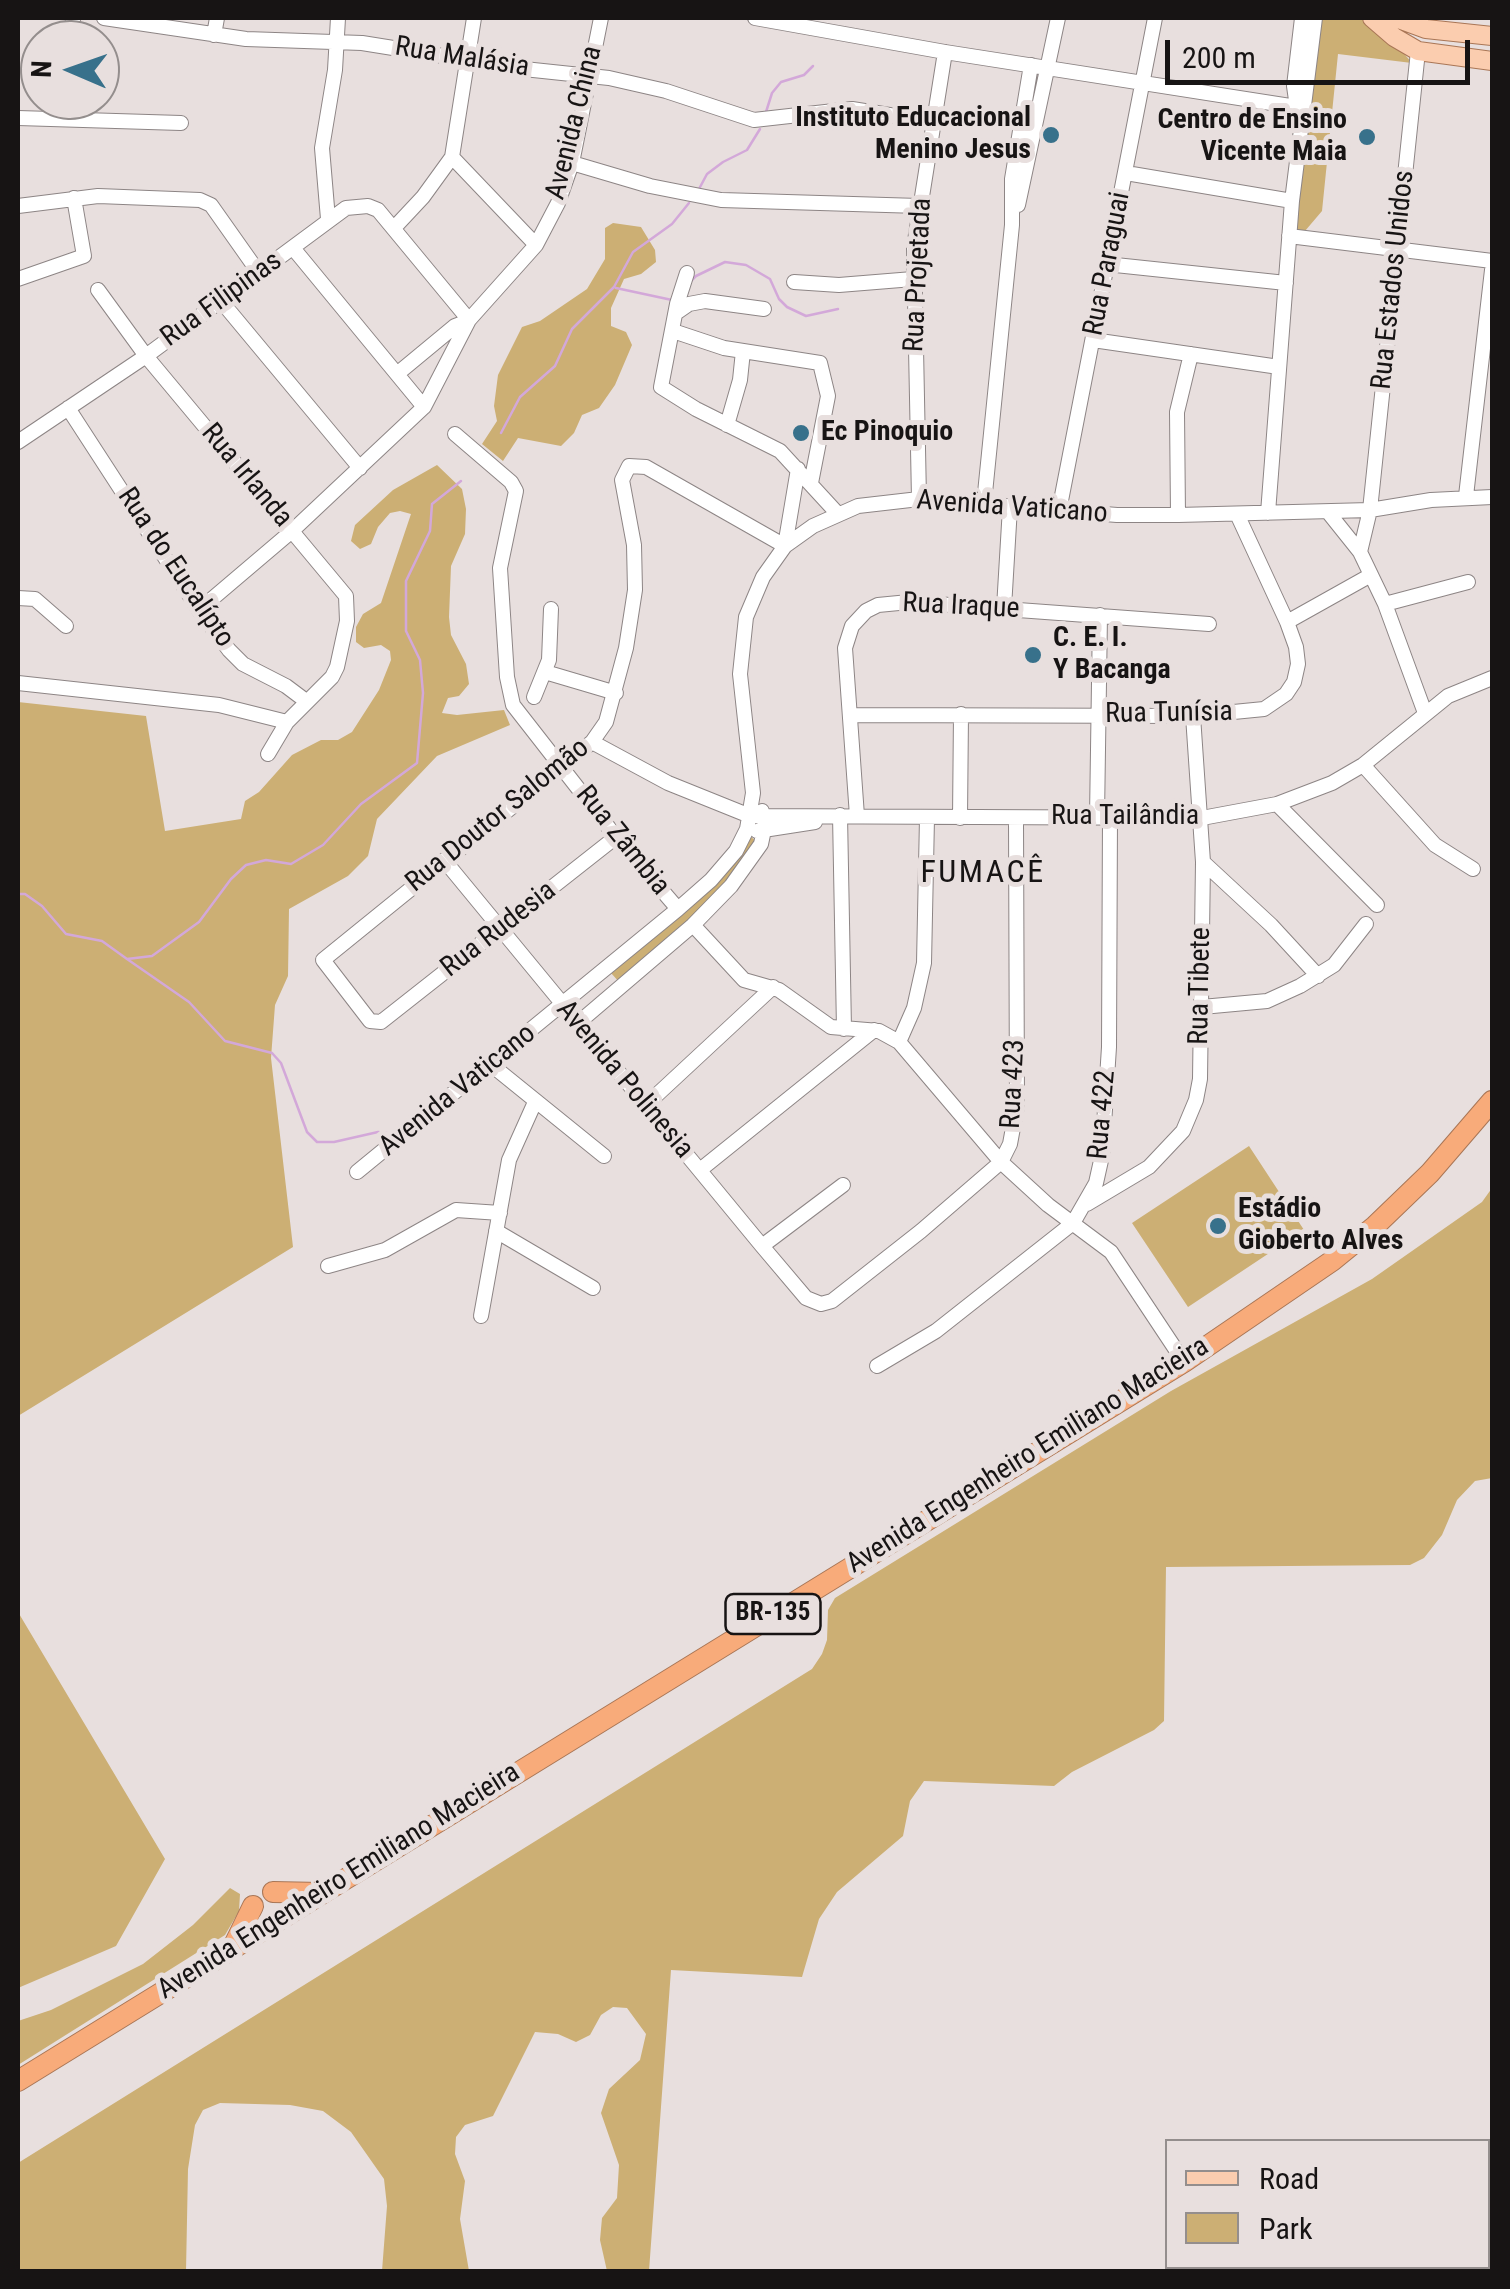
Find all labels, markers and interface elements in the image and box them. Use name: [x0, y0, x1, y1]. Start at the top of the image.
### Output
north arrow: [20, 20, 120, 120]
scale bar: [1170, 20, 1475, 82]
street label: Rua Malásia: [393, 31, 531, 85]
text: 200 m: [1182, 40, 1256, 75]
street label: Avenida China: [540, 43, 610, 203]
text: N: [25, 60, 58, 78]
place label: Instituto Educacional Menino Jesus: [795, 102, 1031, 168]
place label: Centro de Ensino Vicente Maia: [1157, 104, 1347, 170]
marker: Instituto Educacional Menino Jesus: [1040, 124, 1062, 146]
marker: Centro de Ensino Vicente Maia: [1356, 126, 1378, 148]
street label: Rua Estados Unidos: [1366, 169, 1422, 391]
street label: Rua Paraguai: [1078, 189, 1138, 339]
street label: Rua Projetada: [898, 197, 940, 353]
street label: Rua Filipinas: [155, 245, 289, 355]
place label: Ec Pinoquio: [821, 416, 953, 450]
street label: Rua Irlanda: [193, 418, 299, 534]
marker: Ec Pinoquio: [790, 422, 812, 444]
street label: Rua do Eucalípto: [109, 482, 241, 654]
street label: Avenida Vaticano: [915, 485, 1109, 531]
street label: Rua Iraque: [902, 587, 1020, 627]
place label: C. E. I. Y Bacanga: [1053, 622, 1171, 688]
marker: C. E. I. Y Bacanga: [1022, 644, 1044, 666]
street label: Rua Tunísia: [1105, 696, 1233, 732]
street label: Rua Doutor Salomão: [400, 732, 596, 900]
street label: Rua Zâmbia: [568, 780, 676, 902]
street label: Rua Tailândia: [1051, 800, 1199, 834]
district label: FUMACÊ: [920, 855, 1046, 893]
street label: Rua Rudesia: [435, 875, 563, 985]
street label: Rua Tibete: [1183, 927, 1219, 1045]
street label: Avenida Polinesia: [548, 994, 700, 1166]
street label: Avenida Vaticano: [373, 1018, 543, 1164]
street label: Rua 423: [995, 1038, 1033, 1130]
street label: Rua 422: [1082, 1069, 1124, 1161]
place label: Estádio Gioberto Alves: [1238, 1193, 1403, 1259]
marker: Estádio Gioberto Alves: [1207, 1215, 1229, 1237]
street label: Avenida Engenheiro Emiliano Macieira: [841, 1330, 1215, 1582]
road number: BR-135: [726, 1594, 820, 1634]
street label: Avenida Engenheiro Emiliano Macieira: [152, 1756, 526, 2008]
legend: [1165, 2139, 1490, 2269]
text: Road: [1259, 2161, 1319, 2196]
text: Park: [1259, 2211, 1313, 2246]

